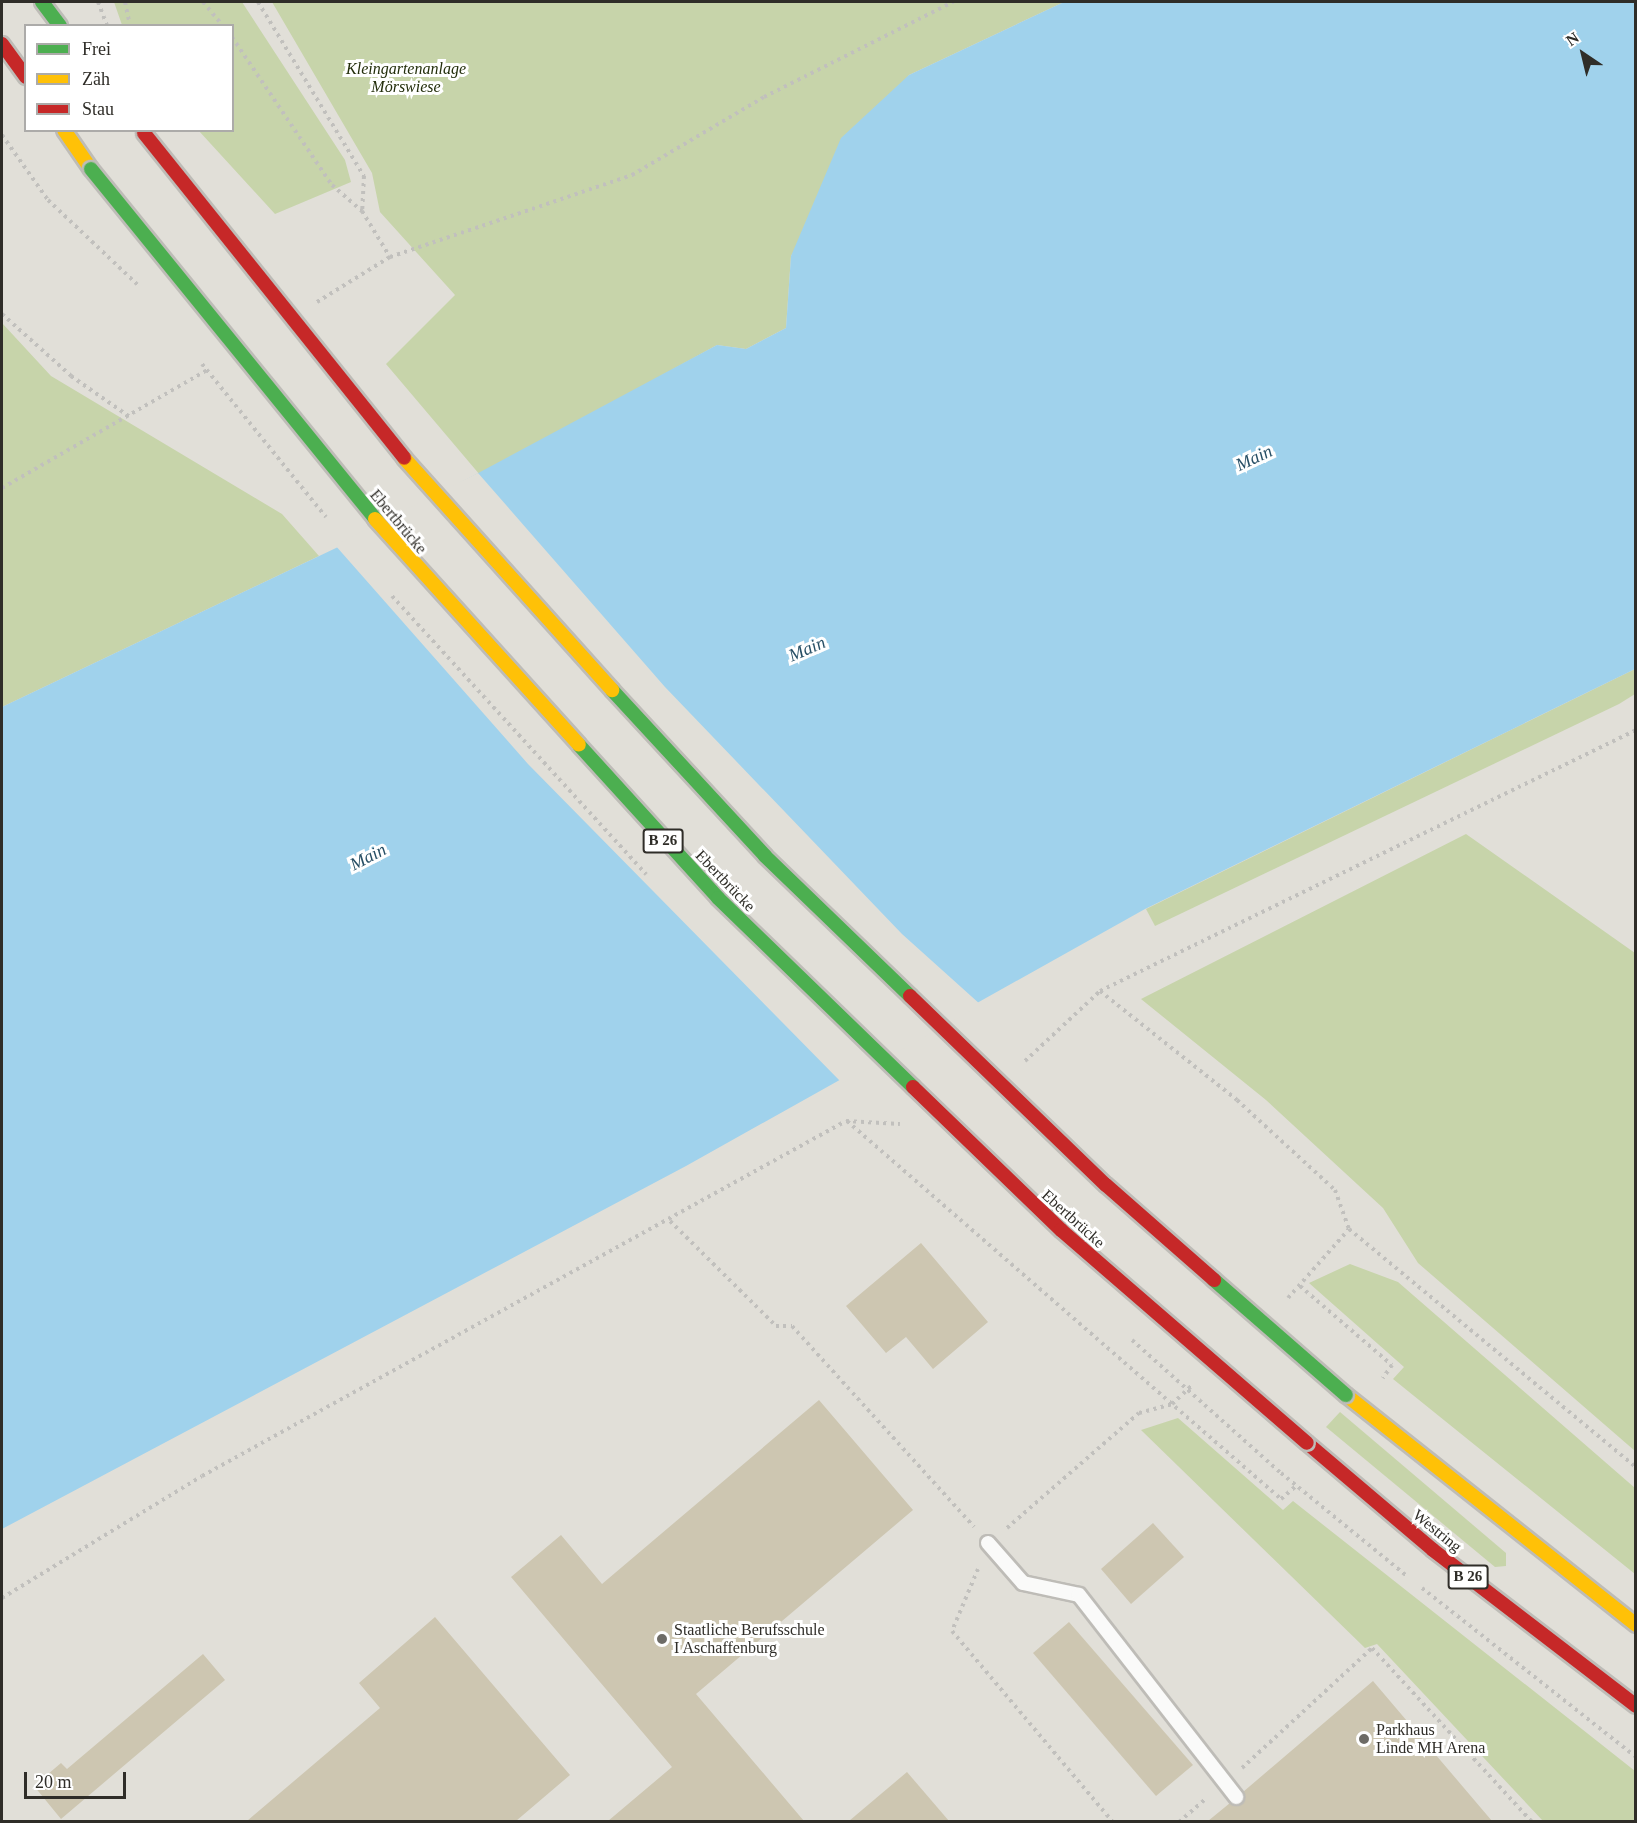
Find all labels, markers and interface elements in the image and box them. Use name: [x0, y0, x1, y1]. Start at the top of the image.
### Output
legend: [24, 24, 234, 132]
north arrow: [1553, 24, 1613, 84]
text: N: [1563, 29, 1582, 49]
text: Frei: [82, 39, 111, 59]
park label: Kleingartenanlage Mörswiese: [346, 59, 466, 97]
text: Zäh: [82, 69, 110, 89]
text: Stau: [82, 99, 114, 119]
water label: Main: [1232, 440, 1276, 476]
street label: Ebertbrücke: [366, 486, 430, 558]
water label: Main: [785, 632, 829, 666]
road number: B 26: [642, 829, 684, 853]
water label: Main: [346, 839, 390, 875]
street label: Ebertbrücke: [691, 846, 759, 916]
street label: Ebertbrücke: [1038, 1186, 1108, 1252]
street label: Westring: [1409, 1505, 1465, 1557]
road number: B 26: [1447, 1565, 1489, 1589]
place label: Staatliche Berufsschule I Aschaffenburg: [674, 1620, 825, 1658]
marker: Staatliche Berufsschule I Aschaffenburg: [655, 1632, 669, 1646]
place label: Parkhaus Linde MH Arena: [1376, 1720, 1486, 1758]
marker: Parkhaus Linde MH Arena: [1357, 1732, 1371, 1746]
scale bar: [27, 1760, 129, 1798]
text: 20 m: [35, 1772, 72, 1792]

